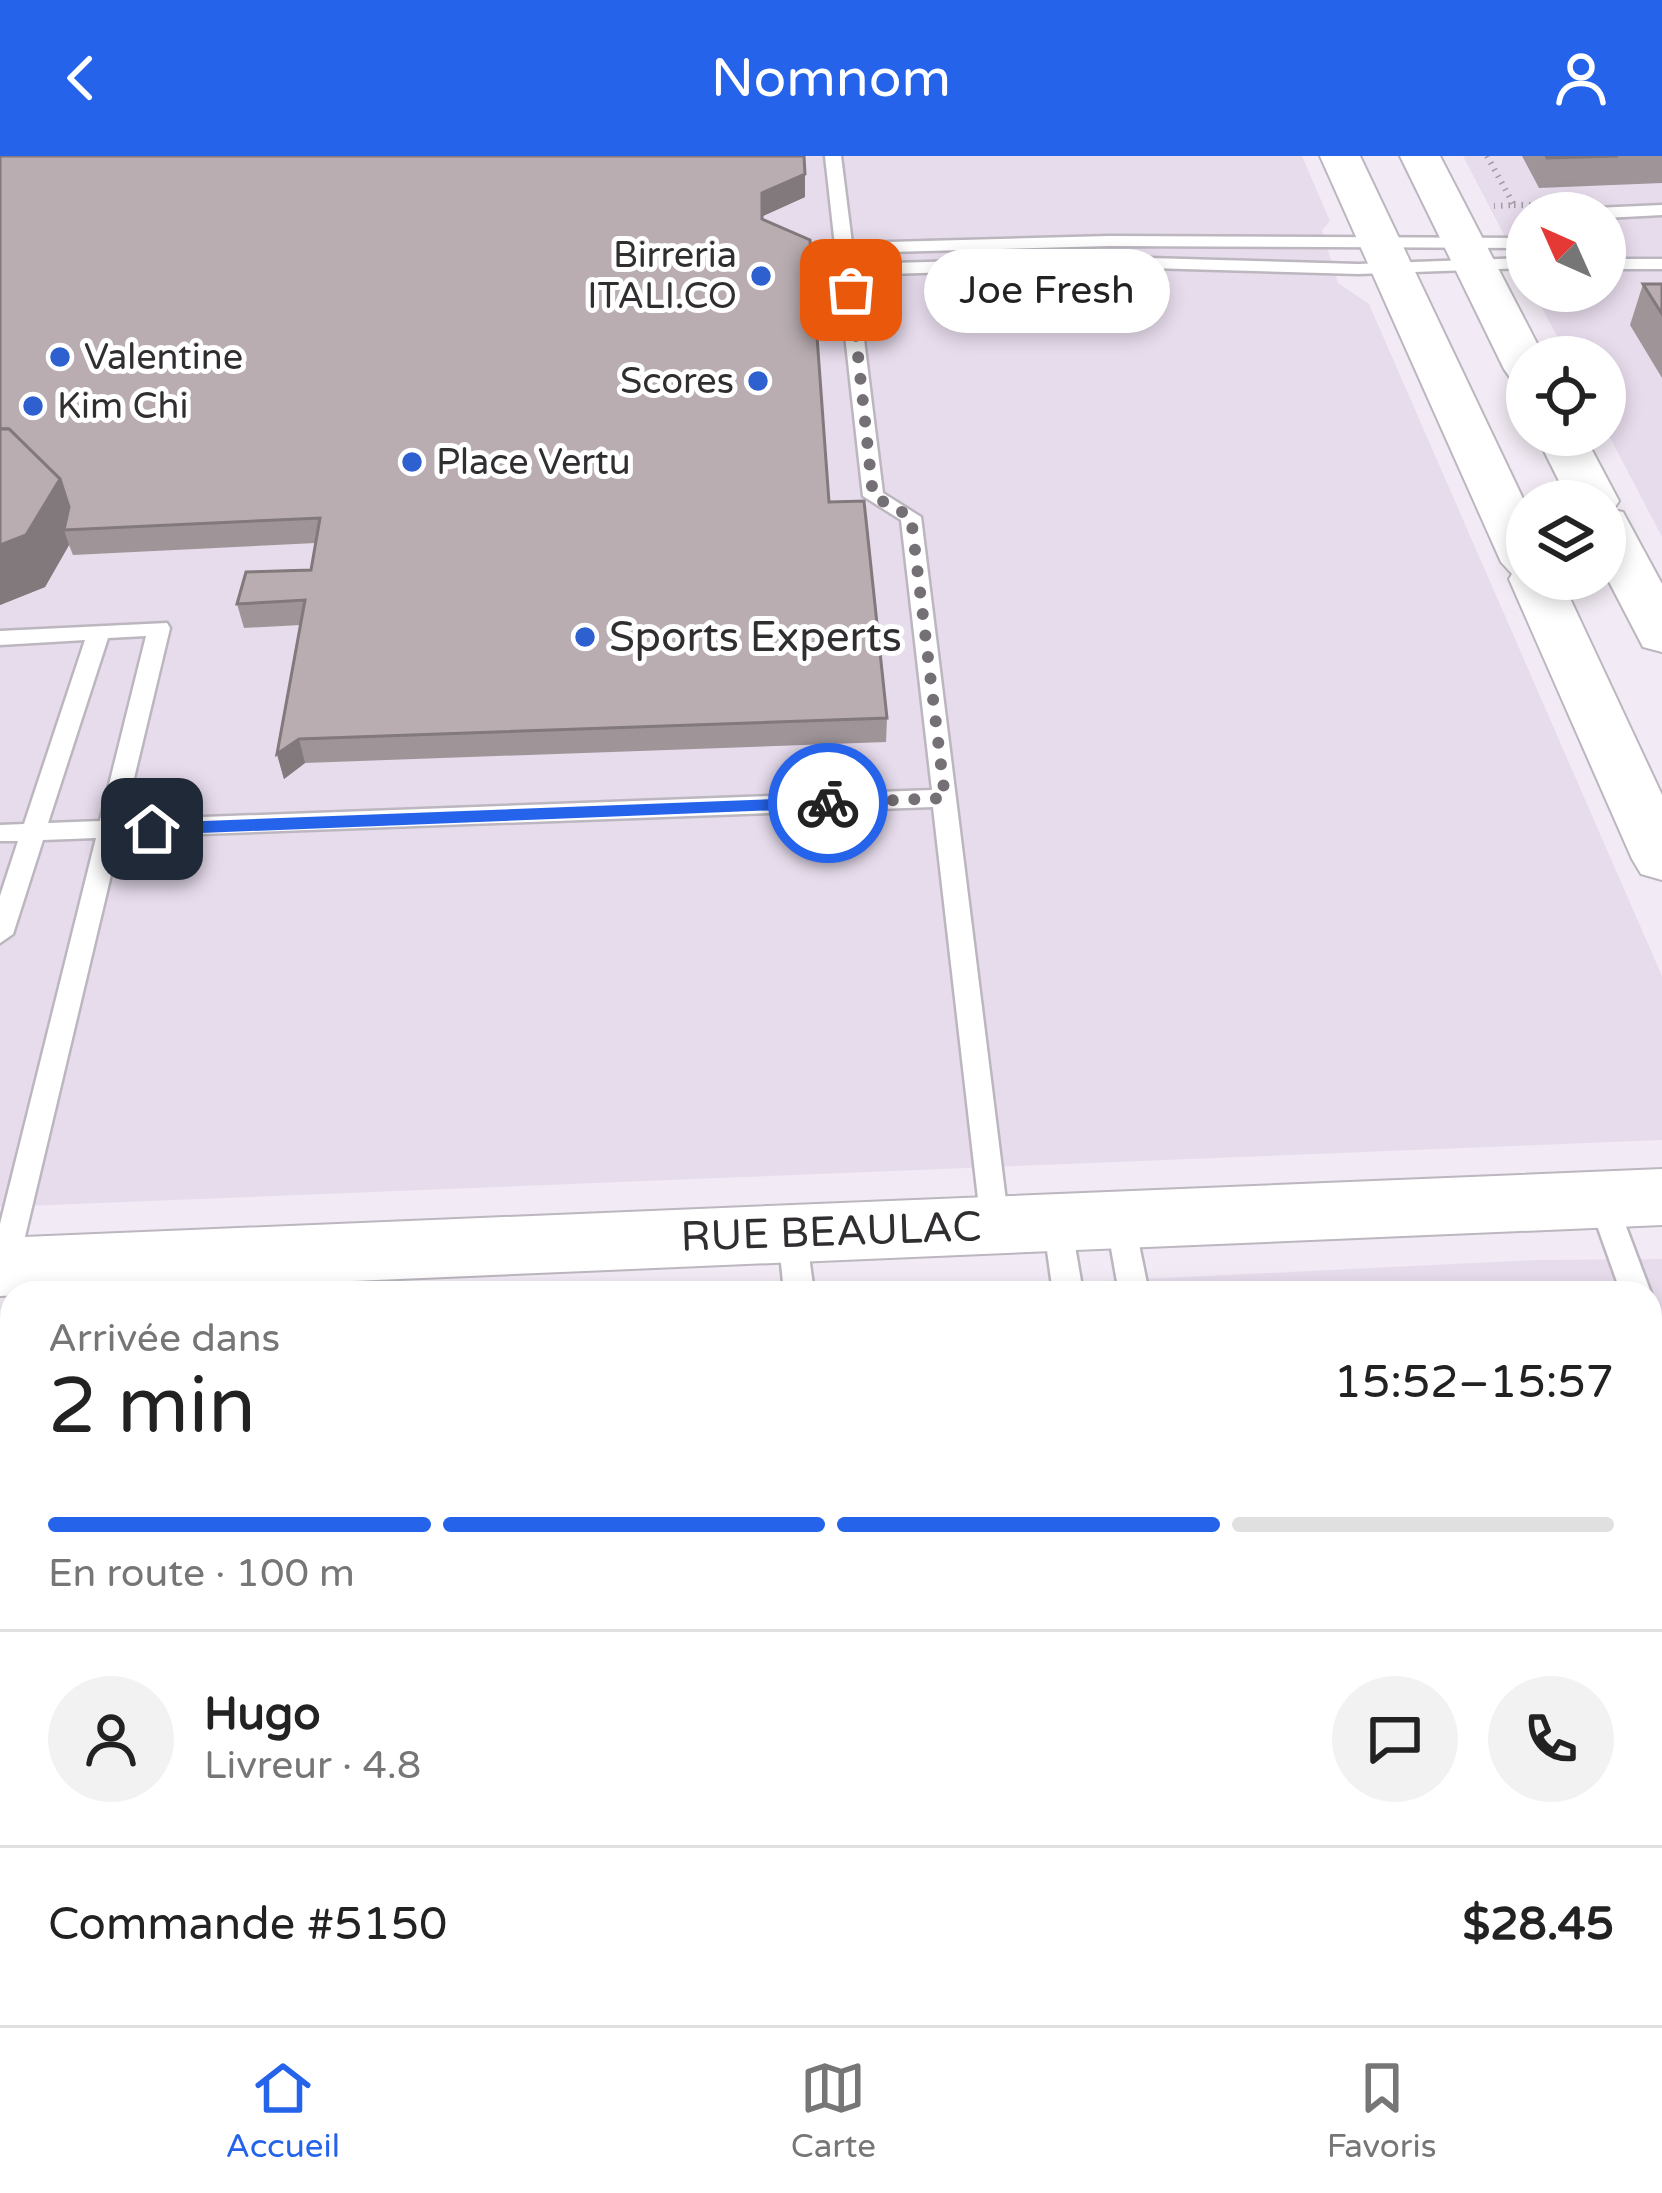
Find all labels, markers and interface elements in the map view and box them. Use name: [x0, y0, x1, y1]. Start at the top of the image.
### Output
icon: back: [48, 45, 114, 111]
icon: person: [1548, 45, 1614, 111]
text: Nomnom: [711, 46, 951, 111]
north arrow: [1506, 192, 1626, 312]
map controls: [1506, 192, 1626, 600]
place label: Birreria ITALI.CO: [587, 234, 737, 318]
pin: [800, 239, 902, 341]
callout: Joe Fresh: [923, 248, 1169, 332]
icon: bag: [818, 257, 884, 323]
marker: Birreria ITALI.CO: [748, 263, 774, 289]
text: Joe Fresh: [959, 267, 1135, 314]
place label: Valentine: [84, 336, 243, 379]
button: locate: [1506, 336, 1626, 456]
marker: Valentine: [47, 344, 73, 370]
place label: Scores: [620, 360, 734, 403]
marker: Scores: [745, 368, 771, 394]
place label: Kim Chi: [57, 385, 188, 428]
marker: Kim Chi: [20, 393, 46, 419]
place label: Place Vertu: [436, 441, 631, 484]
marker: Place Vertu: [399, 449, 425, 475]
button: layers: [1506, 480, 1626, 600]
place label: Sports Experts: [609, 612, 902, 663]
marker: Sports Experts: [572, 624, 598, 650]
courier: [768, 743, 888, 863]
icon: bike: [795, 770, 861, 836]
pin: [101, 778, 203, 880]
icon: home: [119, 796, 185, 862]
street label: RUE BEAULAC: [680, 1201, 982, 1263]
text: Arrivée dans: [48, 1315, 280, 1362]
text: 15:52–15:57: [1334, 1356, 1614, 1410]
text: 2 min: [48, 1360, 256, 1454]
text: En route · 100 m: [48, 1550, 355, 1597]
button: person: [48, 1676, 174, 1802]
button: chat: [1332, 1676, 1458, 1802]
button: phone: [1488, 1676, 1614, 1802]
text: Hugo: [204, 1688, 321, 1742]
text: Livreur · 4.8: [204, 1742, 421, 1789]
text: Commande #5150: [48, 1898, 447, 1952]
text: $28.45: [1462, 1898, 1614, 1952]
tab: Accueil: [225, 2055, 340, 2166]
tab: Carte: [791, 2055, 876, 2166]
tab: Favoris: [1327, 2055, 1437, 2166]

